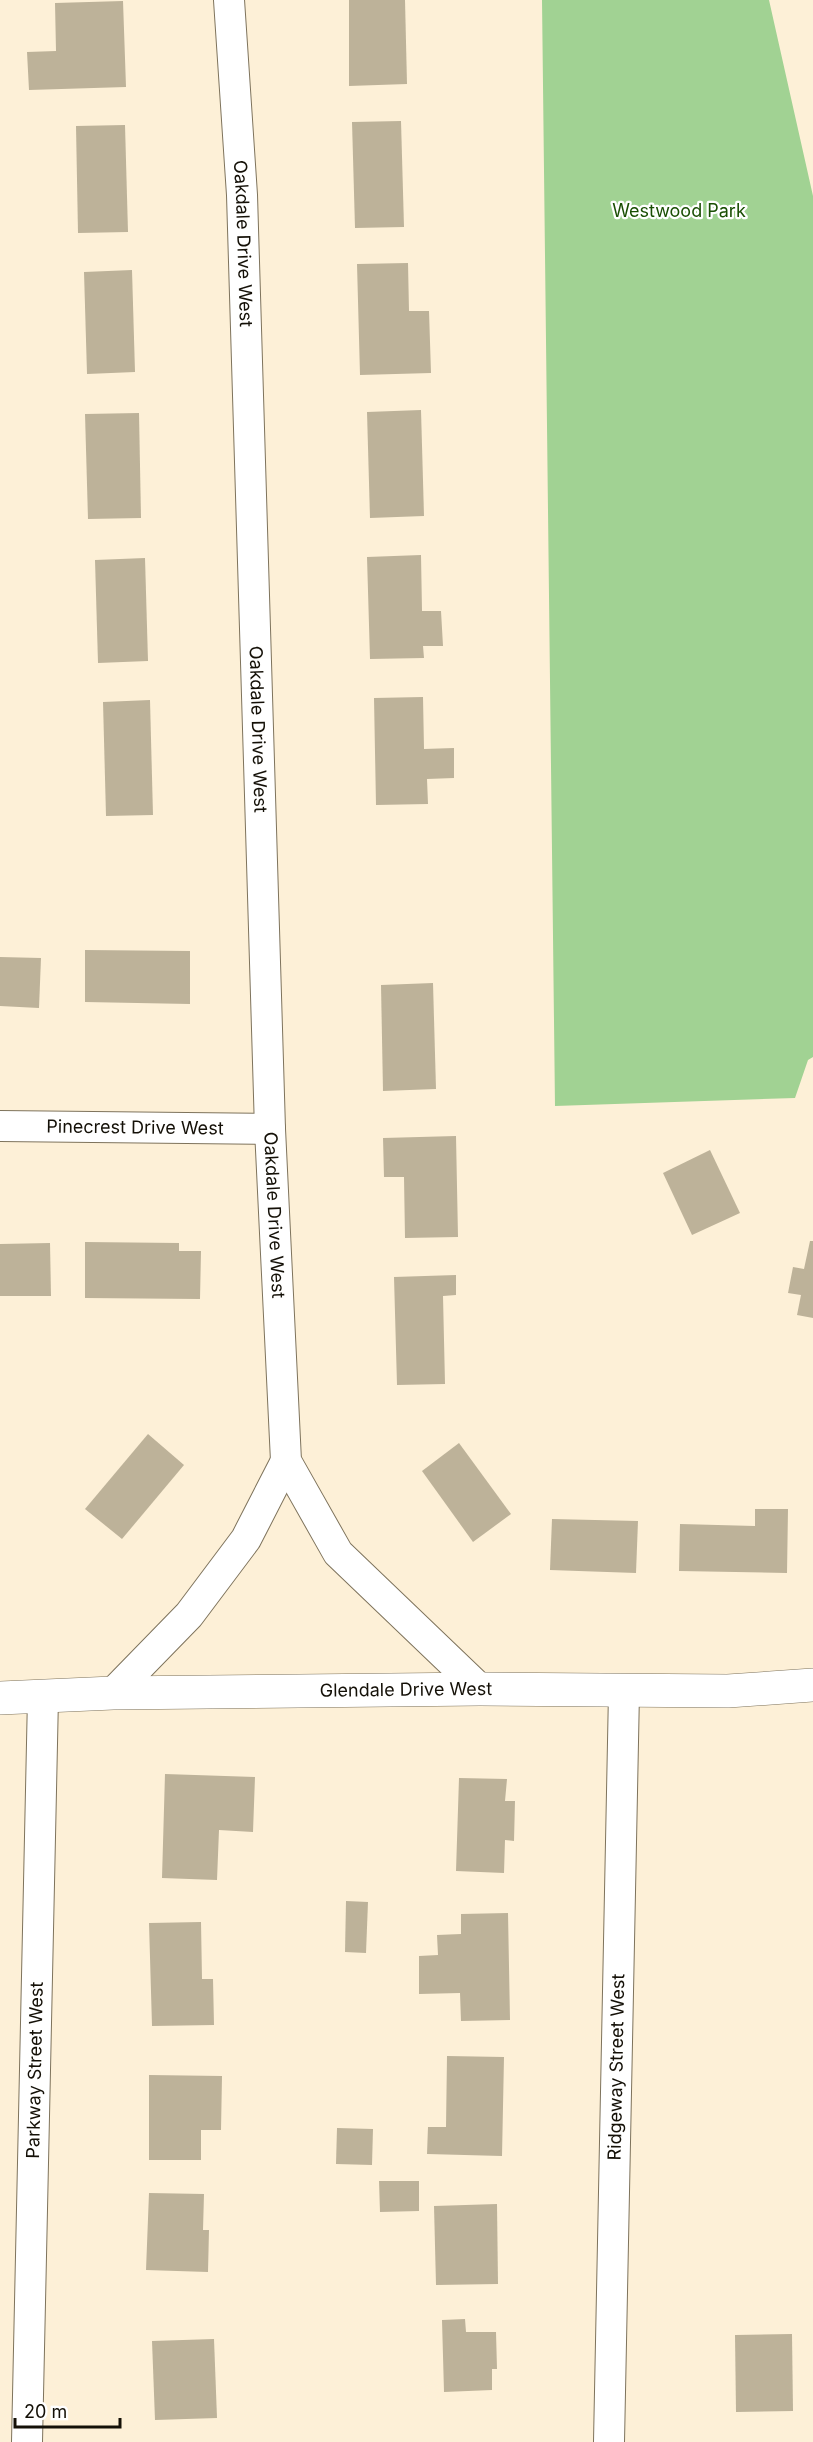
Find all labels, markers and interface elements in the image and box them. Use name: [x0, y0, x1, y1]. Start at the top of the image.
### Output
street label: Oakdale Drive West: [230, 159, 257, 327]
park label: Westwood Park: [612, 200, 746, 221]
street label: Oakdale Drive West: [246, 646, 272, 813]
street label: Pinecrest Drive West: [46, 1116, 224, 1138]
street label: Oakdale Drive West: [260, 1131, 289, 1299]
street label: Glendale Drive West: [320, 1678, 492, 1701]
street label: Ridgeway Street West: [604, 1973, 628, 2161]
street label: Parkway Street West: [22, 1981, 47, 2159]
scale bar: [15, 2391, 120, 2429]
text: 20 m: [24, 2401, 67, 2422]

